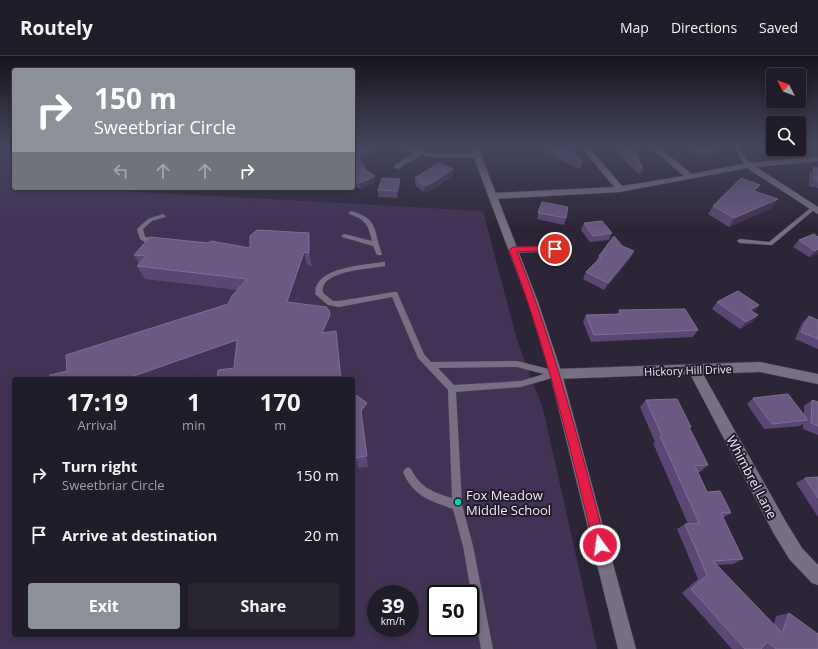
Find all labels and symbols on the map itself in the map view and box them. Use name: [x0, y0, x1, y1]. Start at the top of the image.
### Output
north arrow: [766, 68, 806, 108]
pin: [538, 232, 572, 266]
street label: Hickory Hill Drive: [644, 361, 732, 379]
street label: Whimbrel Lane: [723, 432, 781, 522]
place label: Fox Meadow Middle School: [466, 486, 551, 519]
marker: Fox Meadow Middle School: [453, 497, 463, 507]
position arrow: [579, 524, 621, 566]
speed limit sign: 50: [427, 585, 479, 637]

